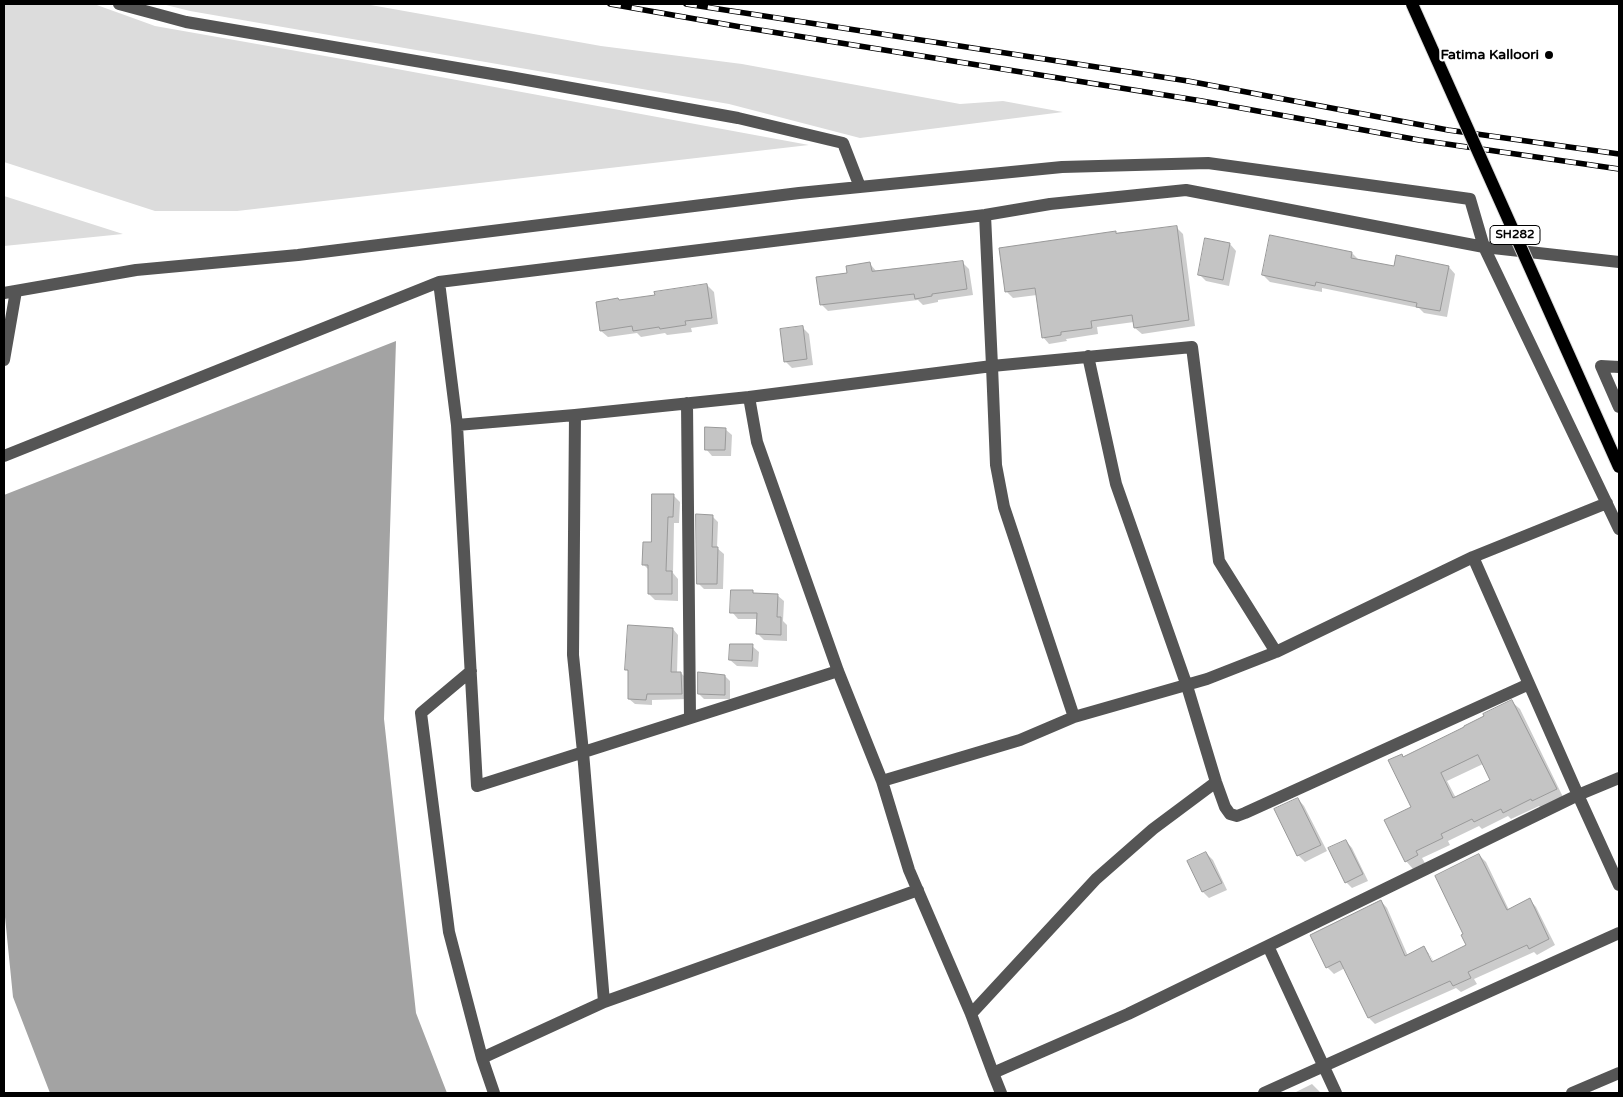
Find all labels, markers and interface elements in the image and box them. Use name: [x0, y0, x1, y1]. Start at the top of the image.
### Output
place label: Fatima Kalloori: [1441, 47, 1539, 63]
marker: Fatima Kalloori: [1543, 49, 1555, 61]
road number: SH282: [1490, 226, 1540, 244]

